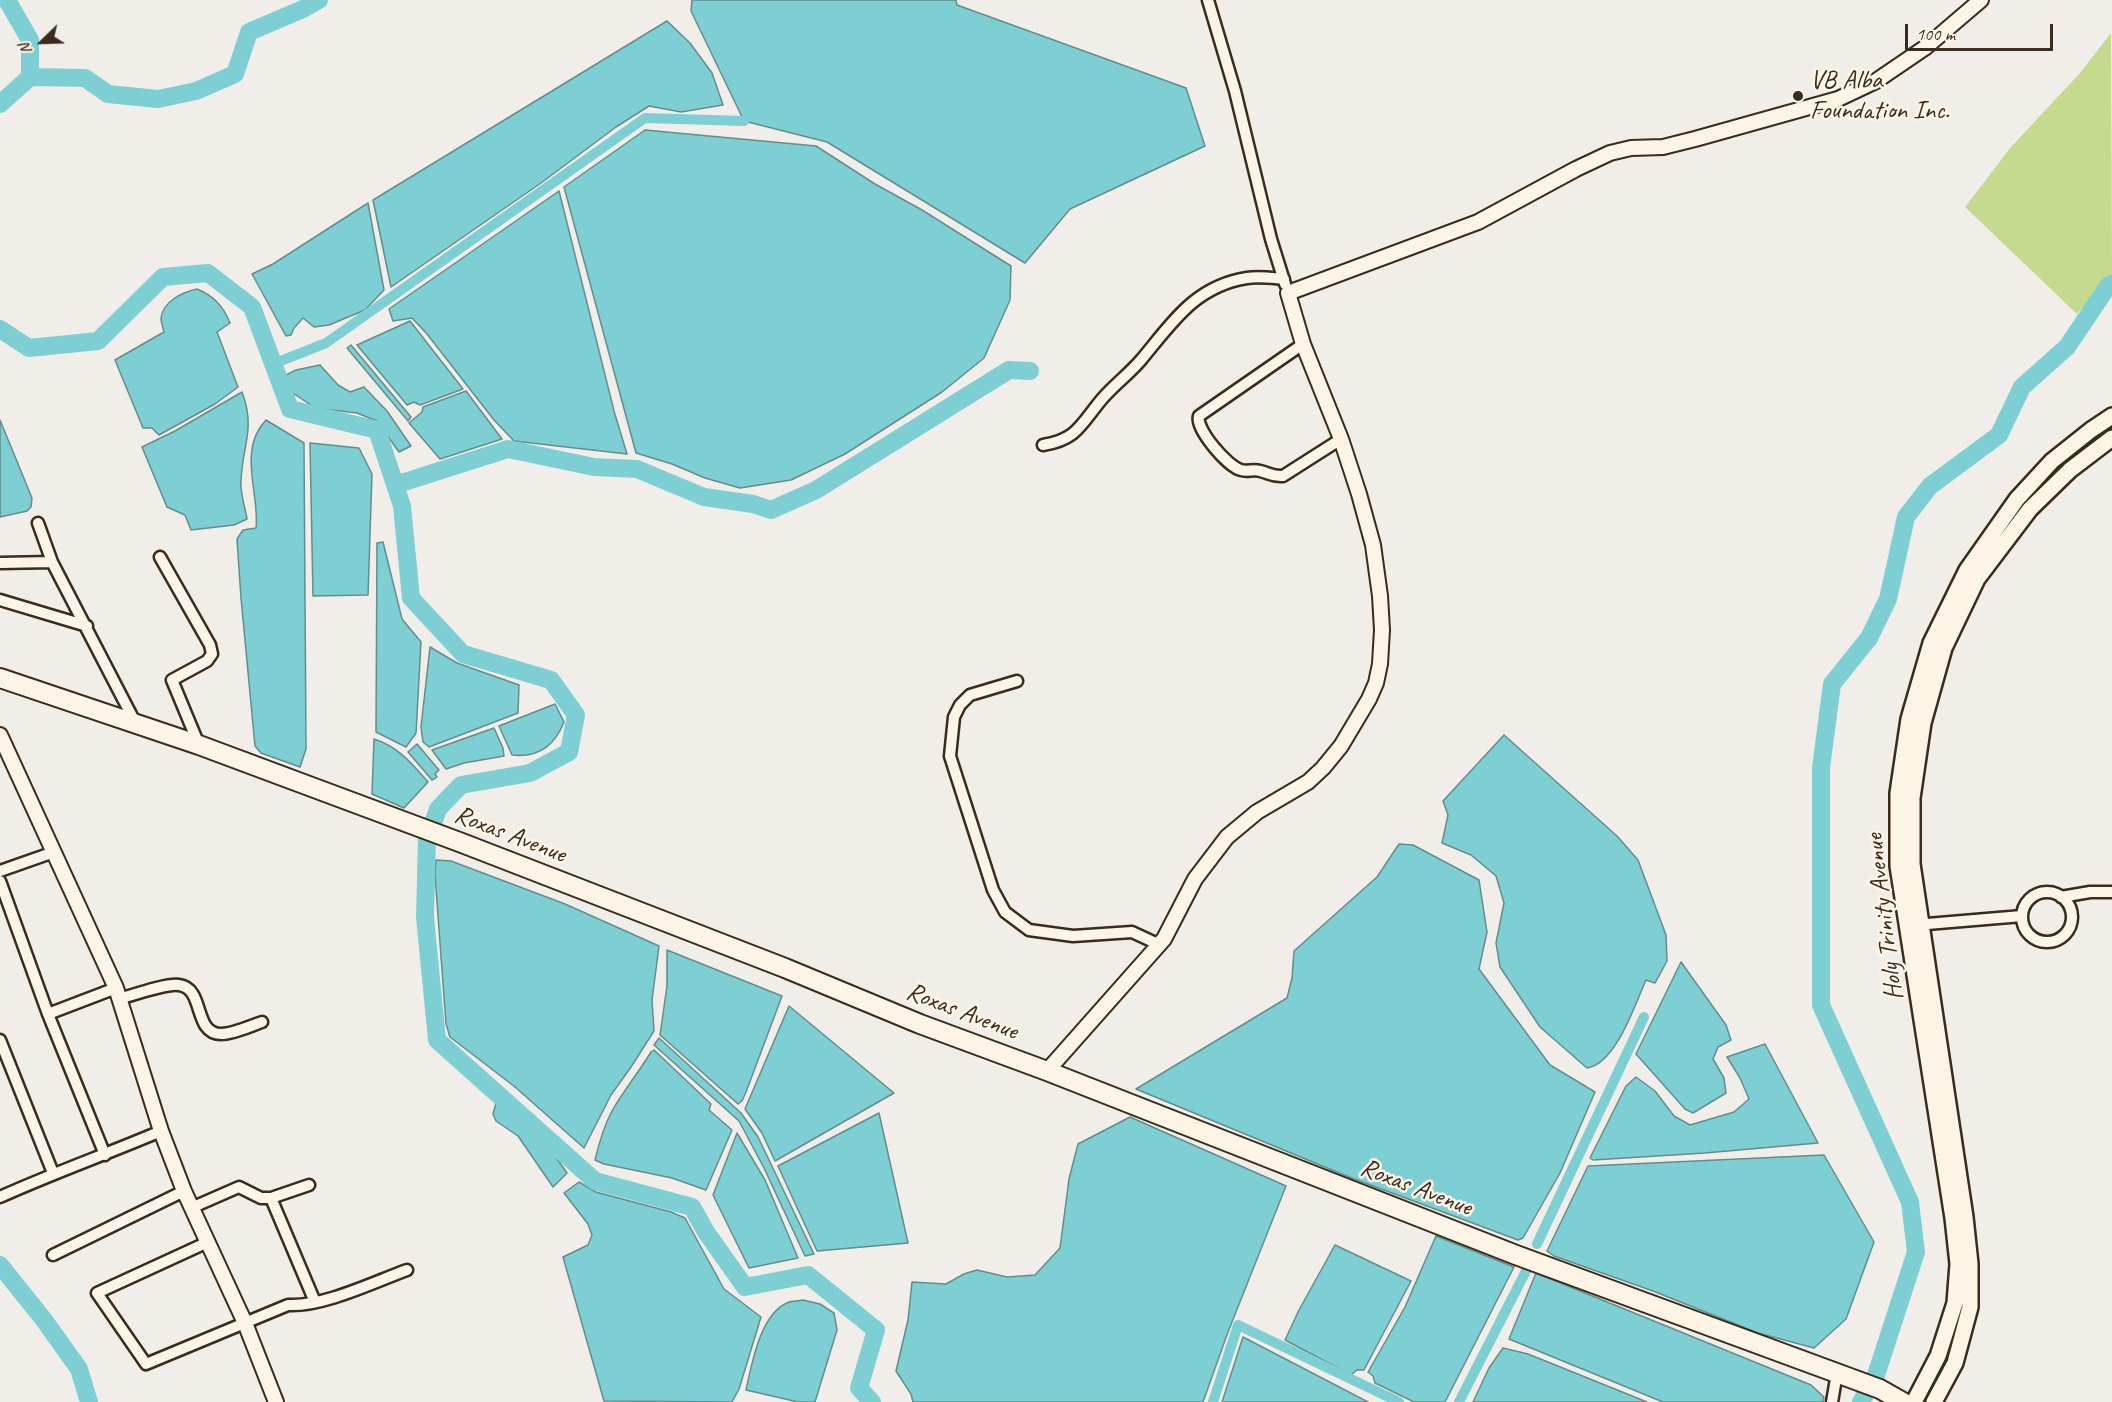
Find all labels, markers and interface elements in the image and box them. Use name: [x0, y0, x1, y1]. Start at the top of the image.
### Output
north arrow: [12, 12, 72, 72]
scale bar: [1908, 12, 2056, 50]
text: 100 m: [1916, 23, 1955, 45]
text: N: [14, 41, 37, 57]
place label: VB Alba Foundation Inc.: [1810, 65, 1949, 126]
marker: VB Alba Foundation Inc.: [1791, 89, 1805, 103]
street label: Roxas Avenue: [450, 799, 570, 871]
street label: Holy Trinity Avenue: [1859, 832, 1911, 1002]
street label: Roxas Avenue: [902, 976, 1022, 1048]
street label: Roxas Avenue: [1356, 1152, 1476, 1224]

